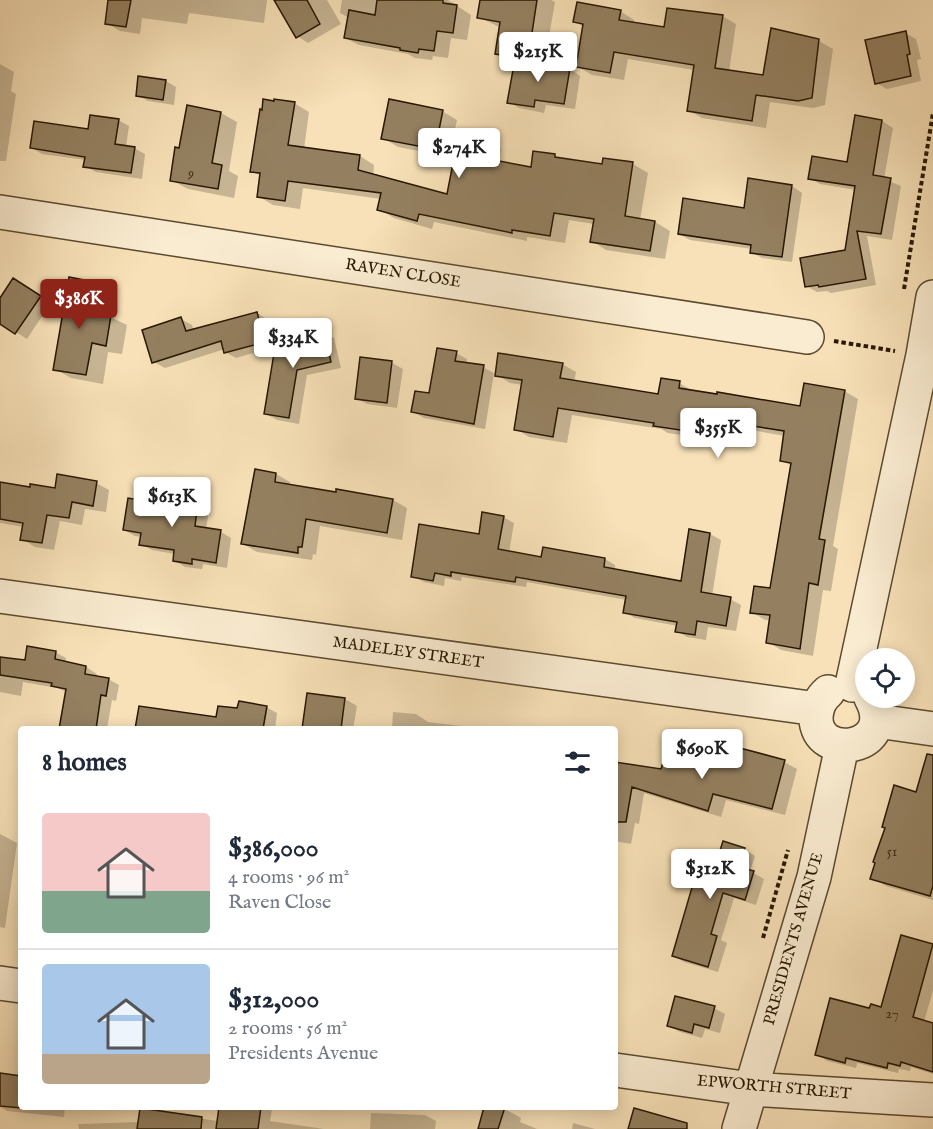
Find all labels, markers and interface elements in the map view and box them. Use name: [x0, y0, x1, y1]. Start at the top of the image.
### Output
pin: $215K: [496, 32, 580, 83]
text: $215K: [513, 39, 563, 64]
pin: $274K: [417, 128, 501, 179]
text: $274K: [432, 135, 486, 160]
house number: 9: [187, 165, 194, 183]
street label: RAVEN CLOSE: [344, 255, 462, 293]
pin: $386K: [37, 279, 121, 330]
text: $386K: [54, 286, 104, 311]
pin: $334K: [251, 318, 335, 369]
text: $334K: [268, 325, 318, 350]
pin: $355K: [676, 408, 760, 459]
text: $355K: [694, 415, 742, 440]
pin: $613K: [130, 477, 214, 528]
text: $613K: [148, 484, 196, 509]
street label: MADELEY STREET: [331, 633, 485, 674]
map controls: [855, 648, 915, 708]
button: locate: [855, 648, 915, 708]
pin: $690K: [660, 729, 744, 780]
text: $690K: [676, 736, 728, 761]
text: 8 homes: [42, 746, 127, 779]
icon: filters: [561, 746, 594, 779]
text: $386,000: [228, 832, 319, 865]
icon: home: [90, 837, 162, 909]
house number: 51: [887, 843, 897, 861]
pin: $312K: [668, 849, 752, 900]
street label: PRESIDENTS AVENUE: [760, 850, 828, 1028]
text: $312K: [685, 856, 735, 881]
text: 4 rooms · 96 m²: [228, 865, 349, 890]
text: Raven Close: [228, 890, 331, 915]
text: $312,000: [228, 983, 319, 1016]
icon: home: [90, 988, 162, 1060]
house number: 27: [886, 1005, 898, 1023]
text: 2 rooms · 56 m²: [228, 1016, 347, 1041]
text: Presidents Avenue: [228, 1041, 378, 1066]
street label: EPWORTH STREET: [696, 1071, 852, 1105]

